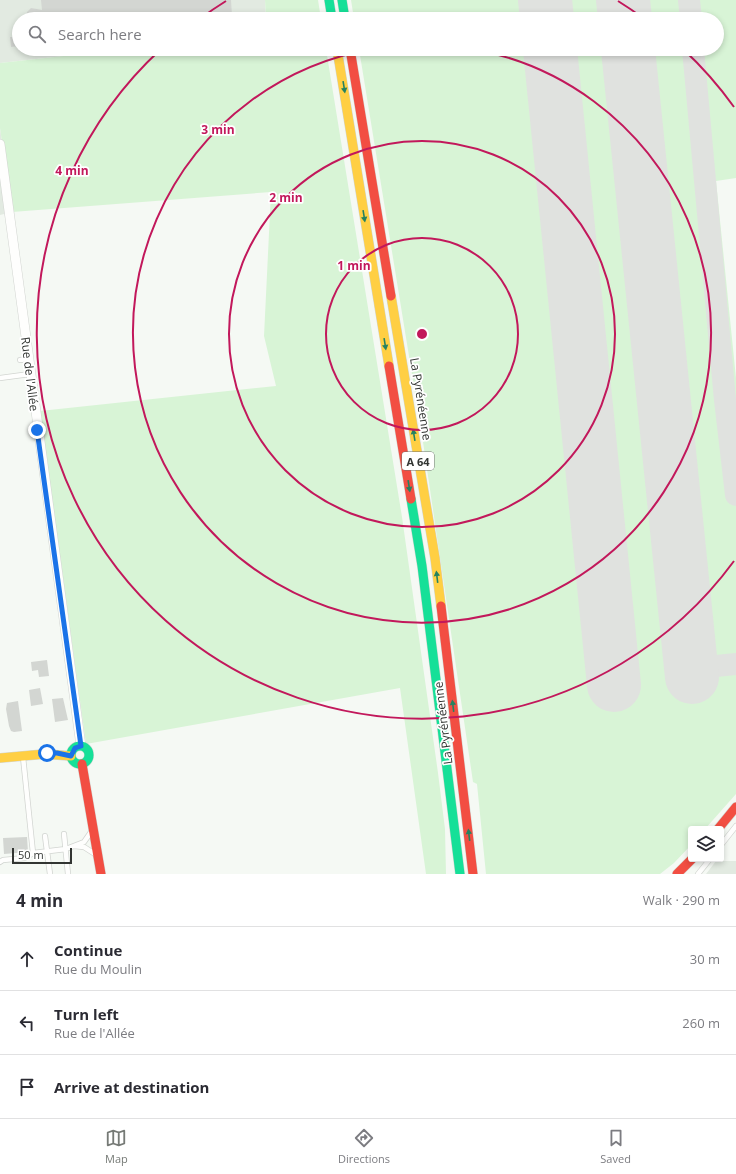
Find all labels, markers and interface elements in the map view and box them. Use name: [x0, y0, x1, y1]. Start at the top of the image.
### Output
search box: [12, 12, 724, 56]
icon: search: [26, 23, 48, 45]
text: Search here: [58, 24, 142, 44]
one-way arrow: [341, 81, 347, 94]
text: 3 min: [201, 121, 235, 138]
text: 4 min: [55, 162, 89, 179]
text: 2 min: [269, 189, 303, 206]
one-way arrow: [362, 210, 368, 222]
text: 1 min: [337, 257, 371, 274]
centre of rings: [415, 327, 429, 341]
street label: Rue de l'Allée: [17, 336, 43, 412]
one-way arrow: [383, 338, 389, 350]
street label: La Pyrénéenne: [406, 357, 436, 442]
route end: [28, 421, 46, 439]
one-way arrow: [411, 429, 417, 441]
road number: A 64: [402, 452, 434, 470]
one-way arrow: [406, 480, 412, 492]
one-way arrow: [434, 571, 440, 583]
street label: La Pyrénéenne: [429, 680, 457, 765]
one-way arrow: [450, 700, 456, 712]
route start: [38, 744, 56, 762]
map controls: [688, 826, 724, 862]
button: layers: [688, 826, 724, 862]
one-way arrow: [466, 829, 472, 841]
scale bar: [12, 846, 72, 865]
text: 50 m: [18, 847, 44, 862]
text: 4 min: [16, 889, 63, 912]
text: Walk · 290 m: [643, 891, 720, 909]
text: Continue: [54, 940, 122, 960]
icon: ahead: [16, 948, 38, 970]
text: 30 m: [690, 950, 720, 968]
text: Rue du Moulin: [54, 960, 142, 978]
text: Turn left: [54, 1004, 119, 1024]
icon: left: [16, 1012, 38, 1034]
text: 260 m: [682, 1014, 720, 1032]
text: Rue de l'Allée: [54, 1024, 135, 1042]
icon: arrive: [16, 1076, 38, 1098]
text: Arrive at destination: [54, 1077, 209, 1097]
tab: Map: [105, 1127, 128, 1166]
tab: Directions: [338, 1127, 390, 1166]
tab: Saved: [600, 1127, 631, 1166]

